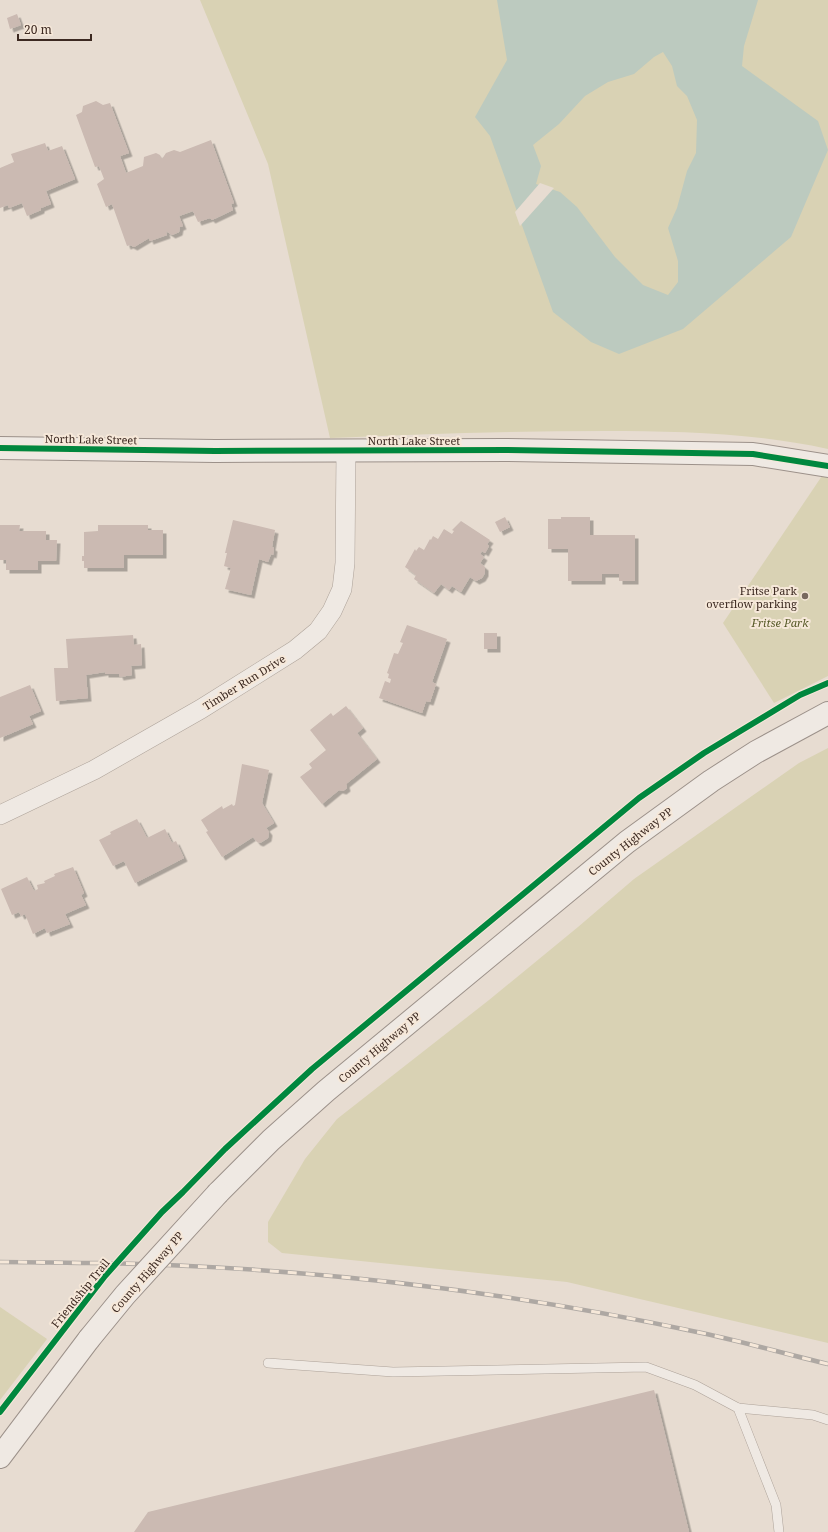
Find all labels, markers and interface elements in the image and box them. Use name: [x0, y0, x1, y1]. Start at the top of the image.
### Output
scale bar: [18, 16, 91, 42]
text: 20 m: [24, 21, 52, 38]
street label: North Lake Street: [45, 431, 137, 447]
street label: North Lake Street: [368, 433, 460, 448]
place label: Fritse Park overflow parking: [706, 583, 798, 611]
marker: Fritse Park overflow parking: [800, 591, 810, 601]
park label: Fritse Park: [750, 615, 809, 630]
street label: Timber Run Drive: [200, 651, 288, 713]
street label: County Highway PP: [585, 803, 676, 879]
street label: County Highway PP: [335, 1008, 424, 1086]
street label: County Highway PP: [108, 1228, 187, 1316]
street label: Friendship Trail: [47, 1255, 113, 1331]

